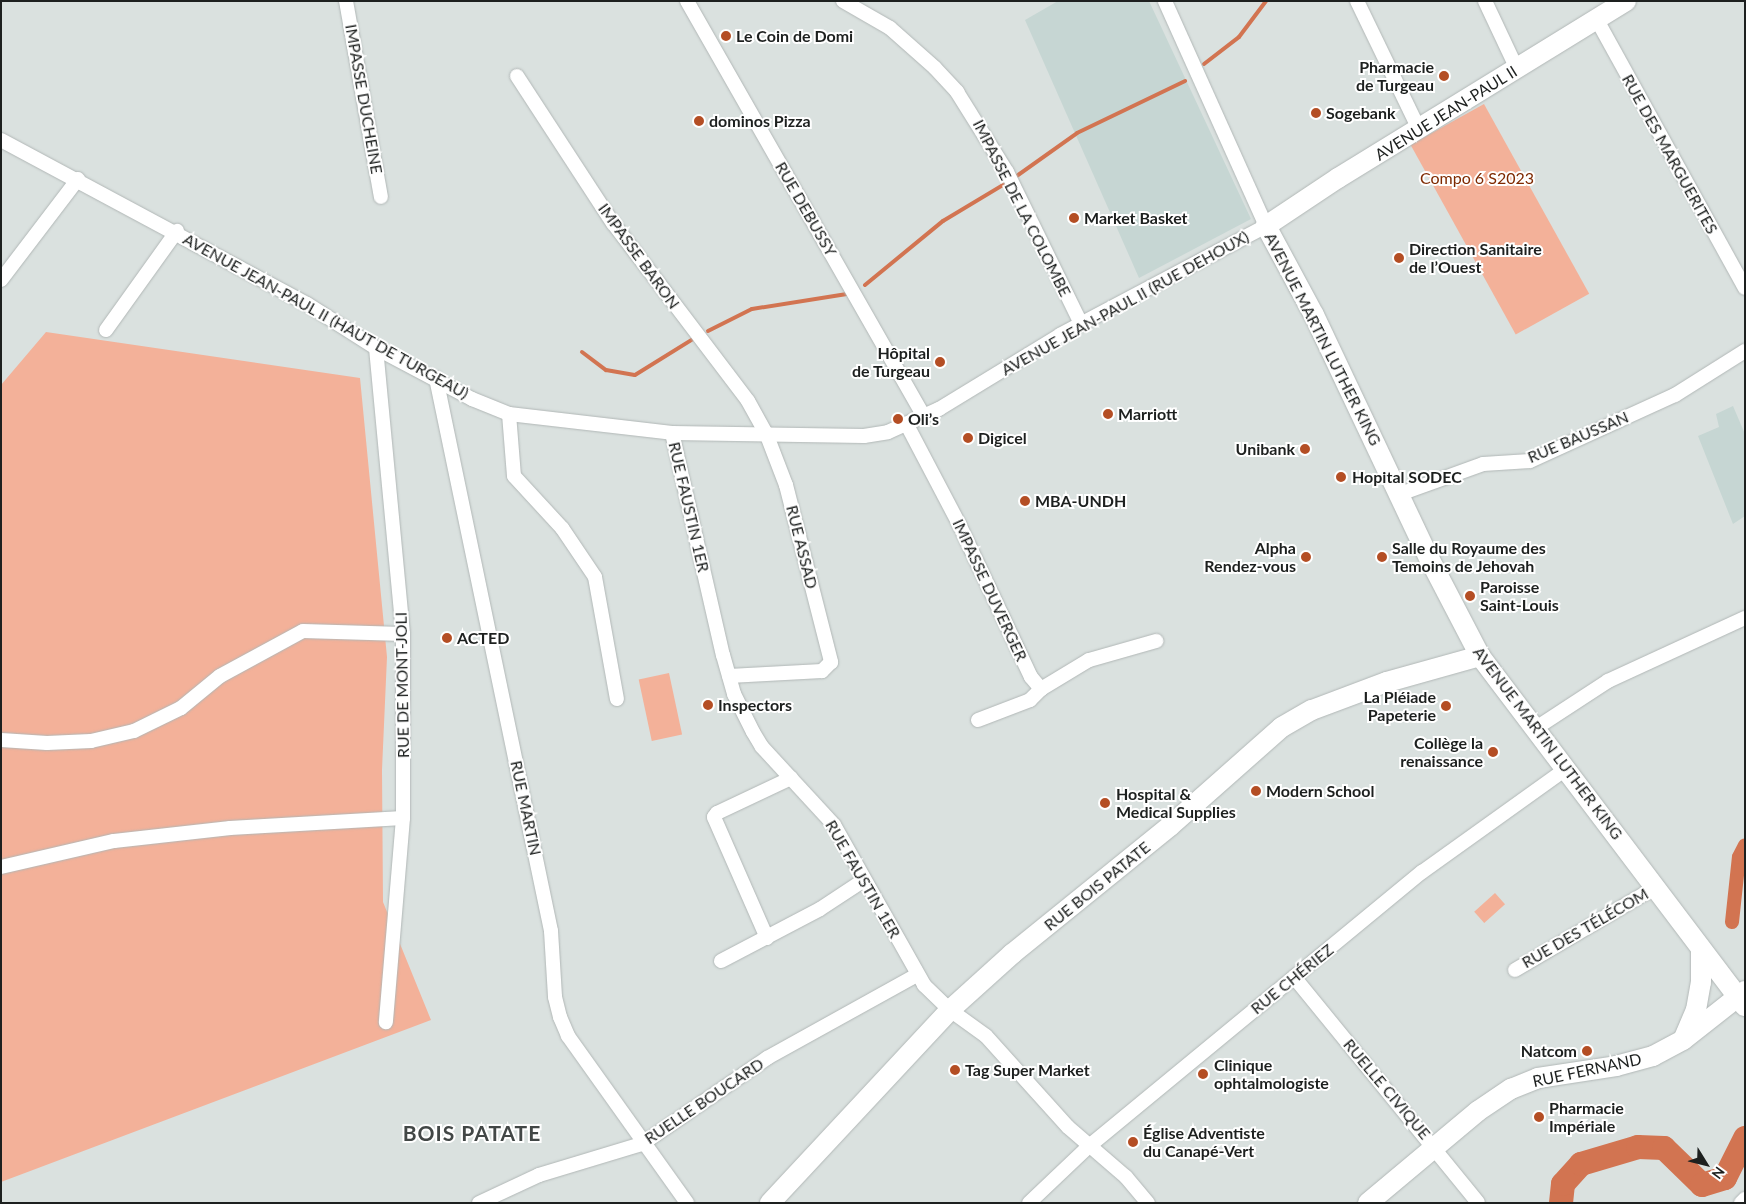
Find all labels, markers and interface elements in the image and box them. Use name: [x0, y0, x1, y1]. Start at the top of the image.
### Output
street label: IMPASSE DUCHEINE: [341, 23, 387, 175]
place label: Le Coin de Domi: [736, 26, 853, 46]
marker: Le Coin de Domi: [720, 30, 732, 42]
place label: Pharmacie de Turgeau: [1355, 57, 1434, 95]
street label: AVENUE JEAN-PAUL II: [1371, 61, 1521, 165]
marker: Pharmacie de Turgeau: [1438, 70, 1450, 82]
street label: RUE DES MARGUERITES: [1618, 71, 1722, 237]
place label: Sogebank: [1326, 103, 1396, 123]
marker: Sogebank: [1310, 107, 1322, 119]
place label: dominos Pizza: [709, 111, 811, 131]
marker: dominos Pizza: [693, 115, 705, 127]
street label: IMPASSE DE LA COLOMBE: [969, 116, 1075, 300]
street label: RUE DEBUSSY: [771, 158, 841, 260]
park label: Compo 6 S2023: [1420, 168, 1534, 188]
street label: IMPASSE BARON: [594, 200, 684, 312]
place label: Market Basket: [1084, 208, 1188, 228]
marker: Market Basket: [1068, 212, 1080, 224]
street label: AVENUE JEAN-PAUL II (RUE DEHOUX): [997, 226, 1253, 380]
street label: AVENUE JEAN-PAUL II (HAUT DE TURGEAU): [179, 229, 473, 403]
street label: AVENUE MARTIN LUTHER KING: [1261, 229, 1385, 449]
place label: Direction Sanitaire de l’Ouest: [1409, 239, 1542, 277]
marker: Direction Sanitaire de l’Ouest: [1393, 252, 1405, 264]
place label: Hôpital de Turgeau: [851, 343, 930, 381]
marker: Hôpital de Turgeau: [934, 356, 946, 368]
place label: Marriott: [1118, 404, 1177, 424]
street label: RUE BAUSSAN: [1525, 407, 1631, 467]
marker: Marriott: [1102, 408, 1114, 420]
place label: Oli’s: [908, 409, 939, 429]
marker: Oli’s: [892, 413, 904, 425]
place label: Digicel: [978, 428, 1027, 448]
marker: Digicel: [962, 432, 974, 444]
place label: Unibank: [1236, 439, 1295, 459]
street label: RUE FAUSTIN 1ER: [665, 440, 713, 574]
marker: Unibank: [1299, 443, 1311, 455]
place label: Hopital SODEC: [1352, 467, 1462, 487]
marker: Hopital SODEC: [1334, 470, 1348, 484]
place label: MBA-UNDH: [1035, 491, 1126, 511]
marker: MBA-UNDH: [1019, 495, 1031, 507]
street label: RUE ASSAD: [782, 503, 822, 591]
street label: IMPASSE DUVERGER: [949, 516, 1031, 664]
place label: Alpha Rendez-vous: [1204, 538, 1296, 576]
place label: Salle du Royaume des Temoins de Jehovah: [1392, 538, 1546, 576]
marker: Alpha Rendez-vous: [1300, 551, 1312, 563]
marker: Salle du Royaume des Temoins de Jehovah: [1376, 551, 1388, 563]
place label: Paroisse Saint-Louis: [1480, 577, 1559, 615]
marker: Paroisse Saint-Louis: [1464, 590, 1476, 602]
street label: RUE DE MONT-JOLI: [391, 612, 413, 758]
place label: ACTED: [457, 628, 509, 648]
marker: ACTED: [441, 632, 453, 644]
street label: AVENUE MARTIN LUTHER KING: [1469, 643, 1627, 843]
place label: La Pléiade Papeterie: [1363, 687, 1436, 725]
place label: Inspectors: [718, 695, 792, 715]
marker: Inspectors: [702, 699, 714, 711]
marker: La Pléiade Papeterie: [1440, 700, 1452, 712]
place label: Collège la renaissance: [1400, 733, 1483, 771]
marker: Collège la renaissance: [1487, 746, 1499, 758]
street label: RUE MARTIN: [507, 759, 545, 857]
place label: Modern School: [1266, 781, 1374, 801]
place label: Hospital & Medical Supplies: [1116, 784, 1236, 822]
marker: Modern School: [1250, 785, 1262, 797]
marker: Hospital & Medical Supplies: [1098, 796, 1112, 810]
street label: RUE FAUSTIN 1ER: [821, 817, 905, 941]
street label: RUE BOIS PATATE: [1040, 837, 1154, 935]
street label: RUE DES TÉLÉCOM: [1518, 884, 1652, 972]
street label: RUE CHÉRIEZ: [1247, 940, 1337, 1018]
street label: RUELLE CIVIQUE: [1339, 1035, 1435, 1143]
place label: Natcom: [1521, 1041, 1577, 1061]
marker: Natcom: [1581, 1045, 1593, 1057]
street label: RUE FERNAND: [1531, 1049, 1643, 1091]
street label: RUELLE BOUCARD: [641, 1054, 767, 1148]
place label: Clinique ophtalmologiste: [1214, 1055, 1329, 1093]
place label: Tag Super Market: [965, 1060, 1090, 1080]
marker: Tag Super Market: [949, 1064, 961, 1076]
marker: Clinique ophtalmologiste: [1196, 1067, 1210, 1081]
place label: Pharmacie Impériale: [1549, 1098, 1624, 1136]
marker: Pharmacie Impériale: [1533, 1111, 1545, 1123]
district label: BOIS PATATE: [401, 1120, 543, 1146]
place label: Église Adventiste du Canapé-Vert: [1143, 1123, 1265, 1161]
marker: Église Adventiste du Canapé-Vert: [1127, 1136, 1139, 1148]
north arrow: [1681, 1139, 1731, 1189]
text: N: [1708, 1164, 1729, 1182]

